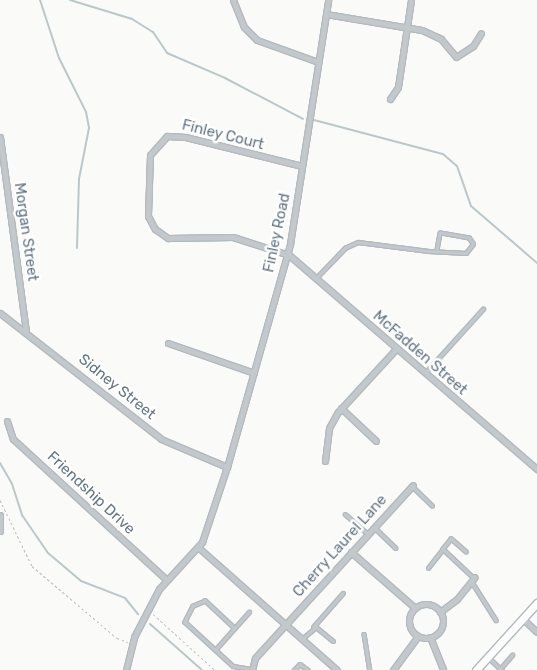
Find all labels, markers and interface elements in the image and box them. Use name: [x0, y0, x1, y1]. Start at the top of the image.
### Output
street label: Finley Court: [180, 116, 266, 154]
street label: Morgan Street: [10, 182, 42, 282]
street label: Finley Road: [260, 192, 294, 274]
street label: McFadden Street: [369, 307, 471, 399]
street label: Sidney Street: [75, 350, 159, 424]
street label: Friendship Drive: [43, 448, 139, 538]
street label: Cherry Laurel Lane: [289, 491, 391, 601]

